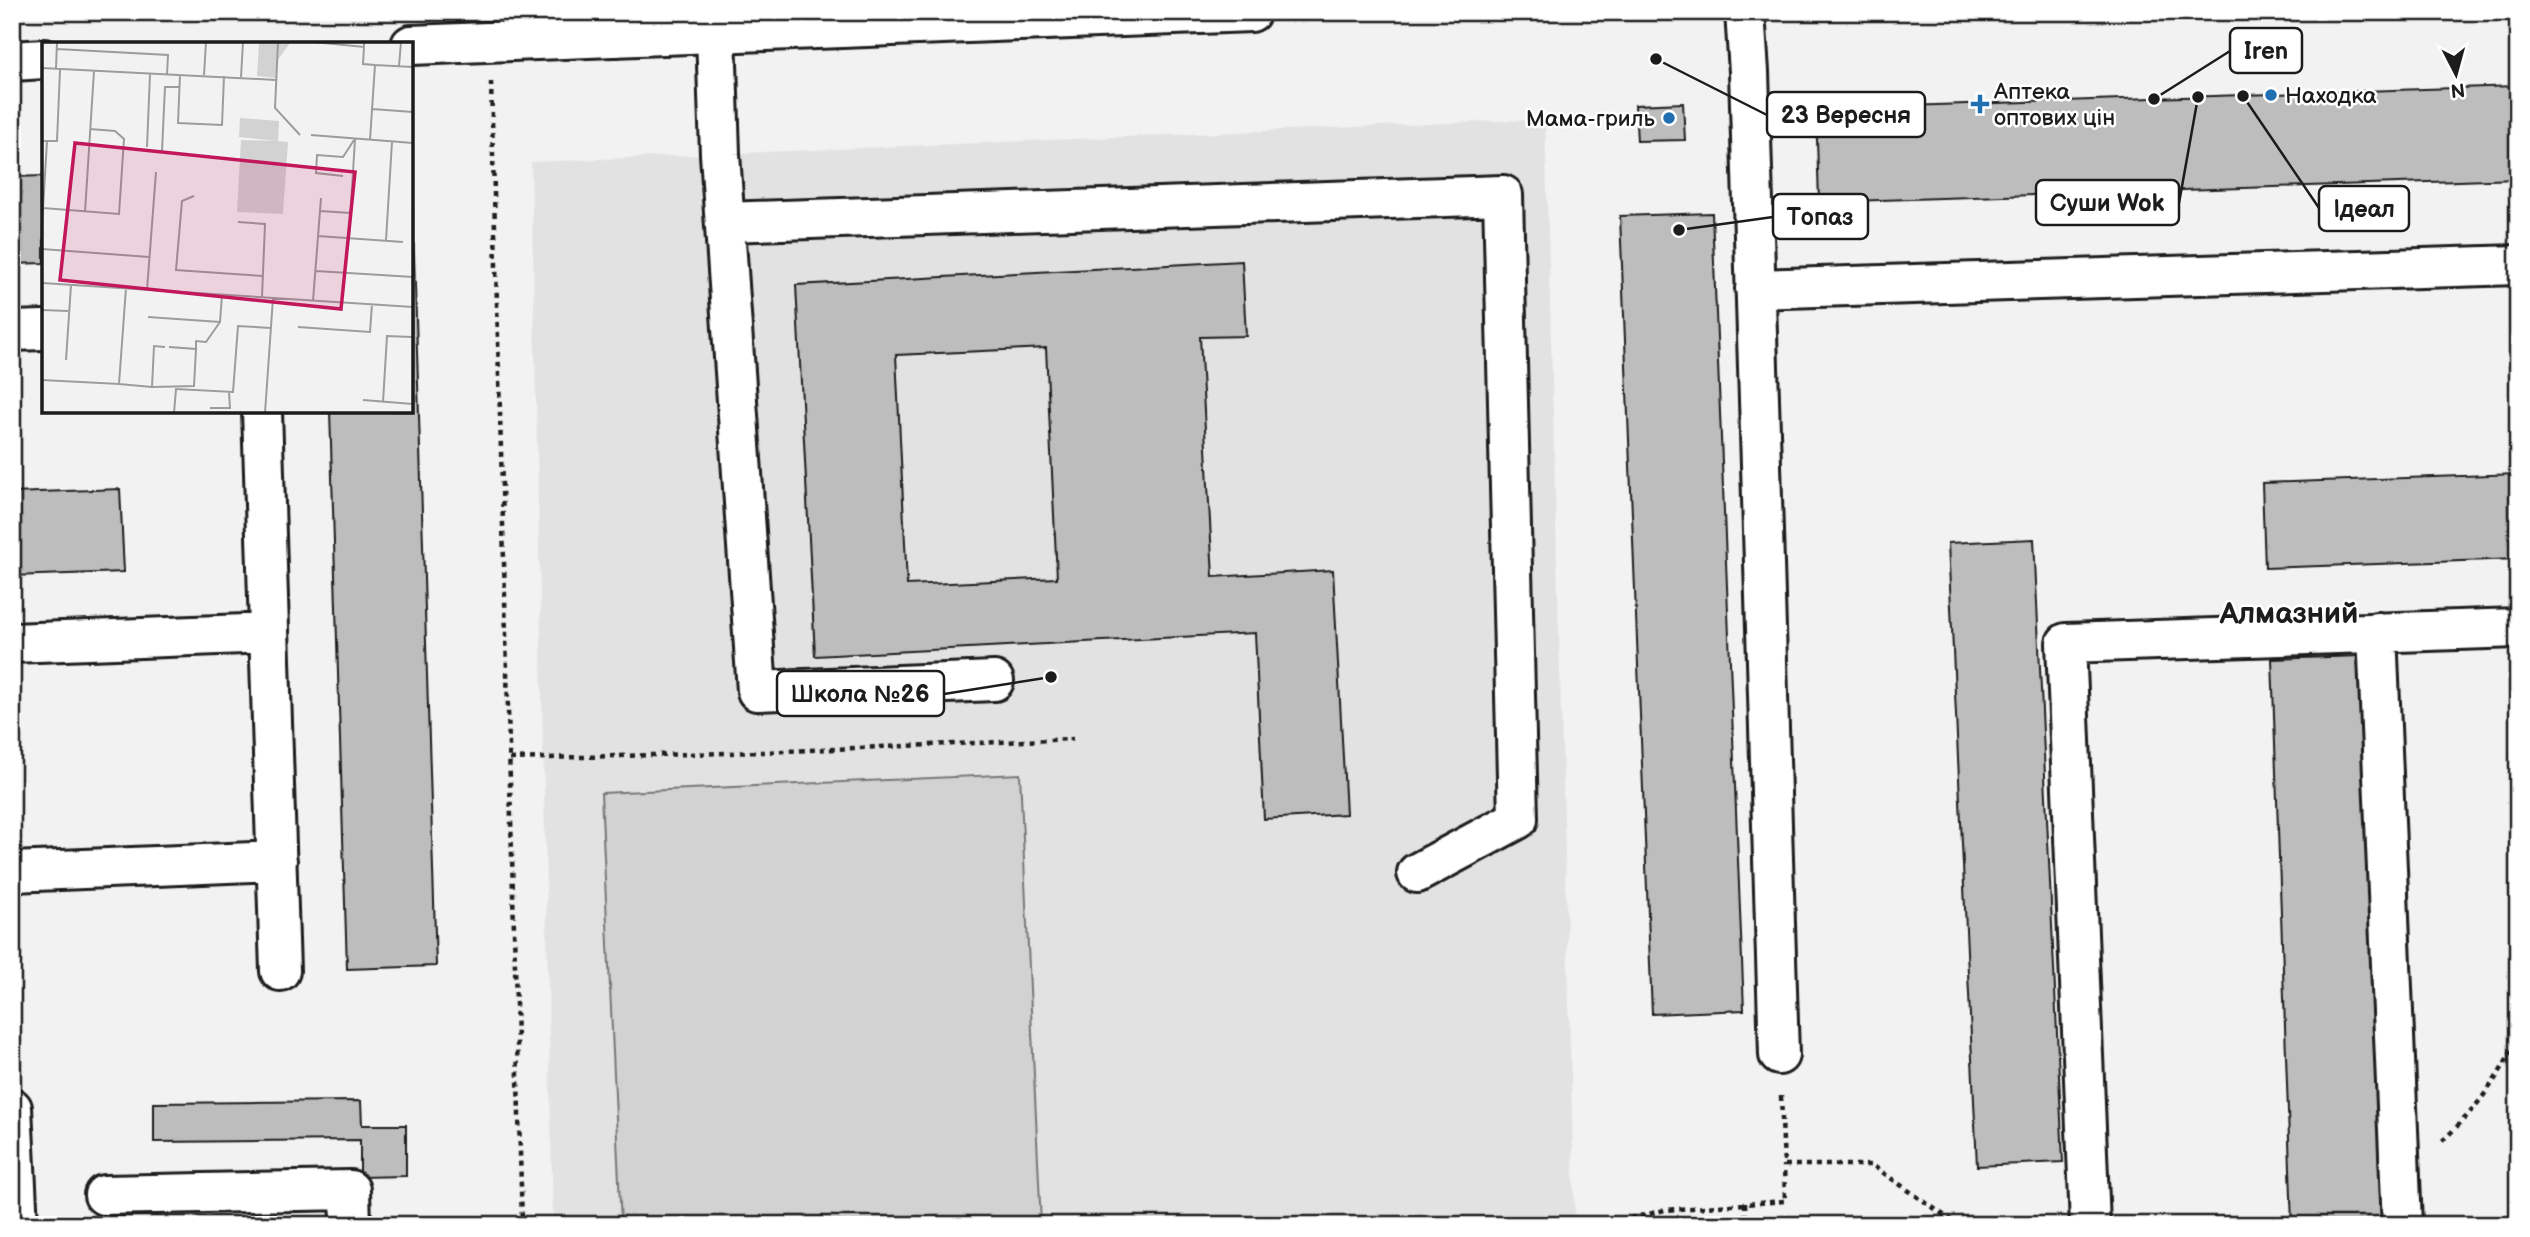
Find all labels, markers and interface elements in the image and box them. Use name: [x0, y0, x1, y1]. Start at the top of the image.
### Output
callout: Iren: [2230, 28, 2302, 73]
text: Iren: [2244, 37, 2288, 66]
north arrow: [2422, 38, 2492, 108]
inset map: [42, 42, 413, 413]
text: N: [2449, 77, 2466, 102]
place label: Аптека оптових цін: [1993, 78, 2115, 132]
place label: Находка: [2285, 82, 2377, 110]
marker: Находка: [2263, 87, 2279, 103]
callout: 23 Вересня: [1767, 92, 1925, 137]
marker: Аптека оптових цін: [1972, 96, 1988, 112]
text: 23 Вересня: [1781, 101, 1911, 130]
place label: Мама-гриль: [1526, 105, 1655, 133]
marker: Мама-гриль: [1661, 110, 1677, 126]
callout: Суши Wok: [2036, 180, 2179, 225]
callout: Ідеал: [2319, 186, 2409, 231]
text: Суши Wok: [2050, 189, 2165, 218]
callout: Топаз: [1773, 194, 1868, 239]
text: Ідеал: [2333, 195, 2395, 224]
text: Топаз: [1787, 203, 1853, 232]
district label: Алмазний: [2219, 596, 2358, 632]
callout: Школа №26: [777, 671, 944, 716]
text: Школа №26: [791, 680, 929, 709]

